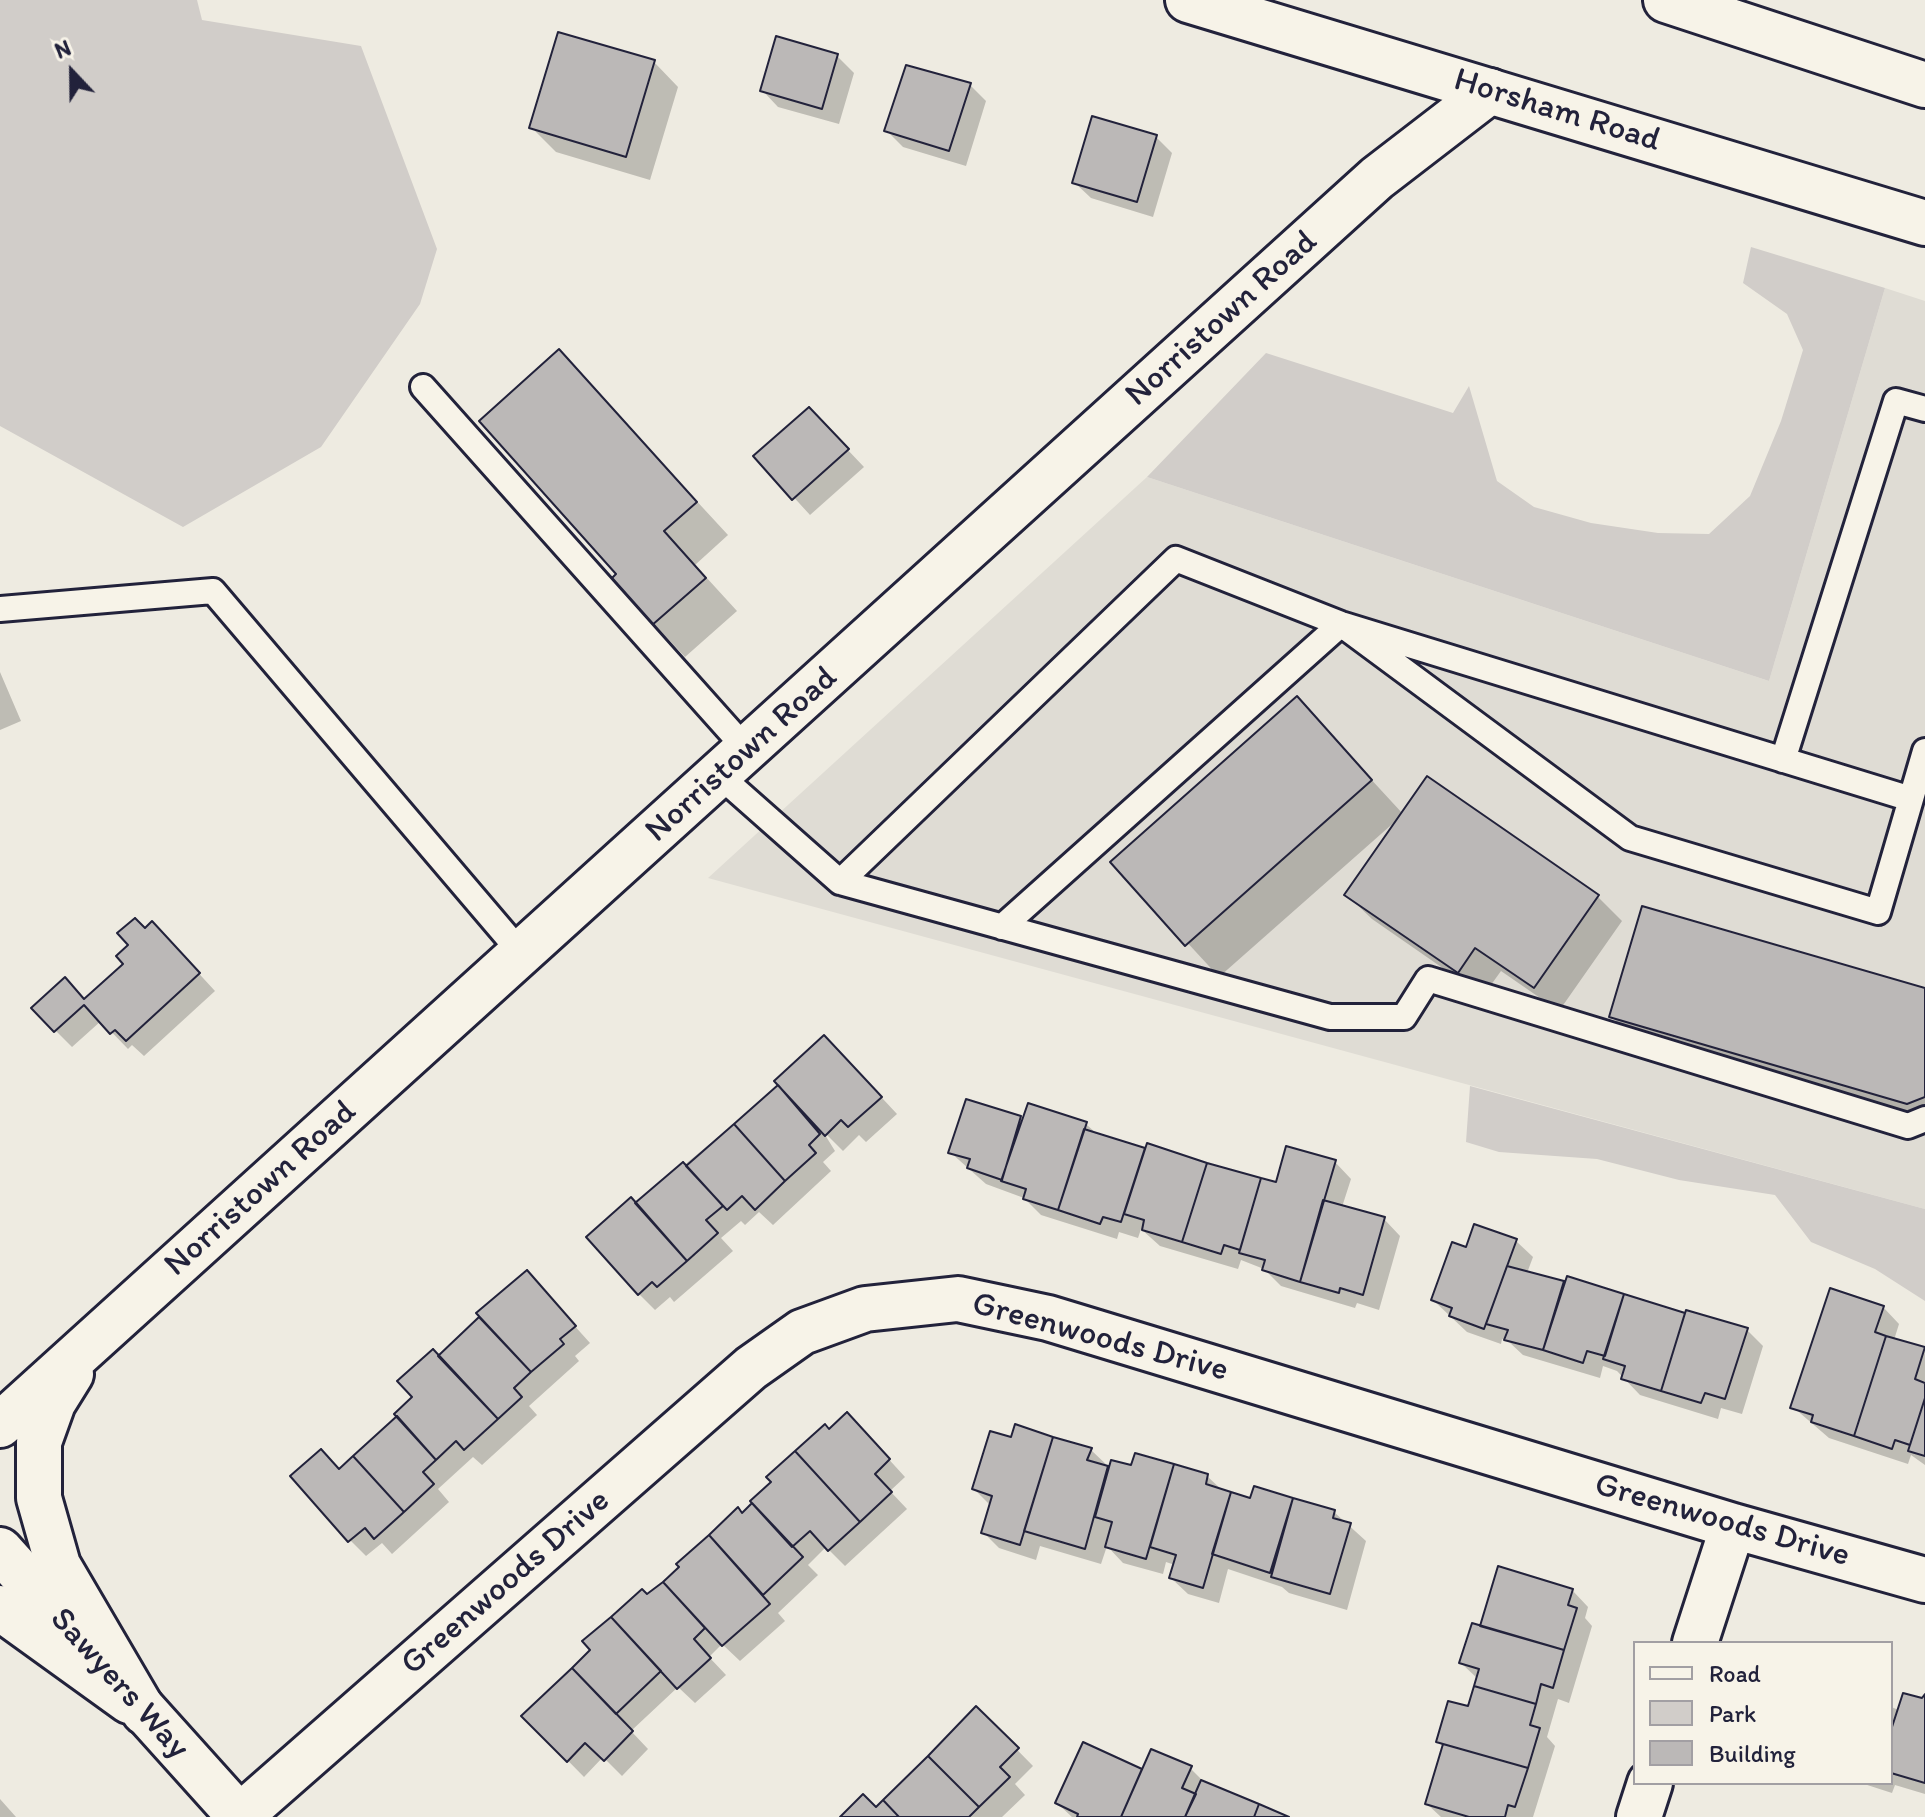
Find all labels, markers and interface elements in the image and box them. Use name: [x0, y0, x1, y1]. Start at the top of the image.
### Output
north arrow: [32, 32, 112, 112]
text: N: [51, 34, 75, 65]
street label: Horsham Road: [1449, 60, 1665, 162]
street label: Norristown Road: [1118, 222, 1326, 416]
street label: Norristown Road: [638, 658, 846, 852]
street label: Norristown Road: [157, 1092, 365, 1286]
street label: Greenwoods Drive: [967, 1284, 1233, 1392]
street label: Greenwoods Drive: [1590, 1465, 1854, 1577]
street label: Greenwoods Drive: [393, 1481, 619, 1685]
street label: Sawyers Way: [40, 1600, 198, 1768]
legend: [1633, 1641, 1893, 1785]
text: Road: [1709, 1659, 1761, 1688]
text: Park: [1709, 1699, 1756, 1728]
text: Building: [1709, 1739, 1796, 1768]

